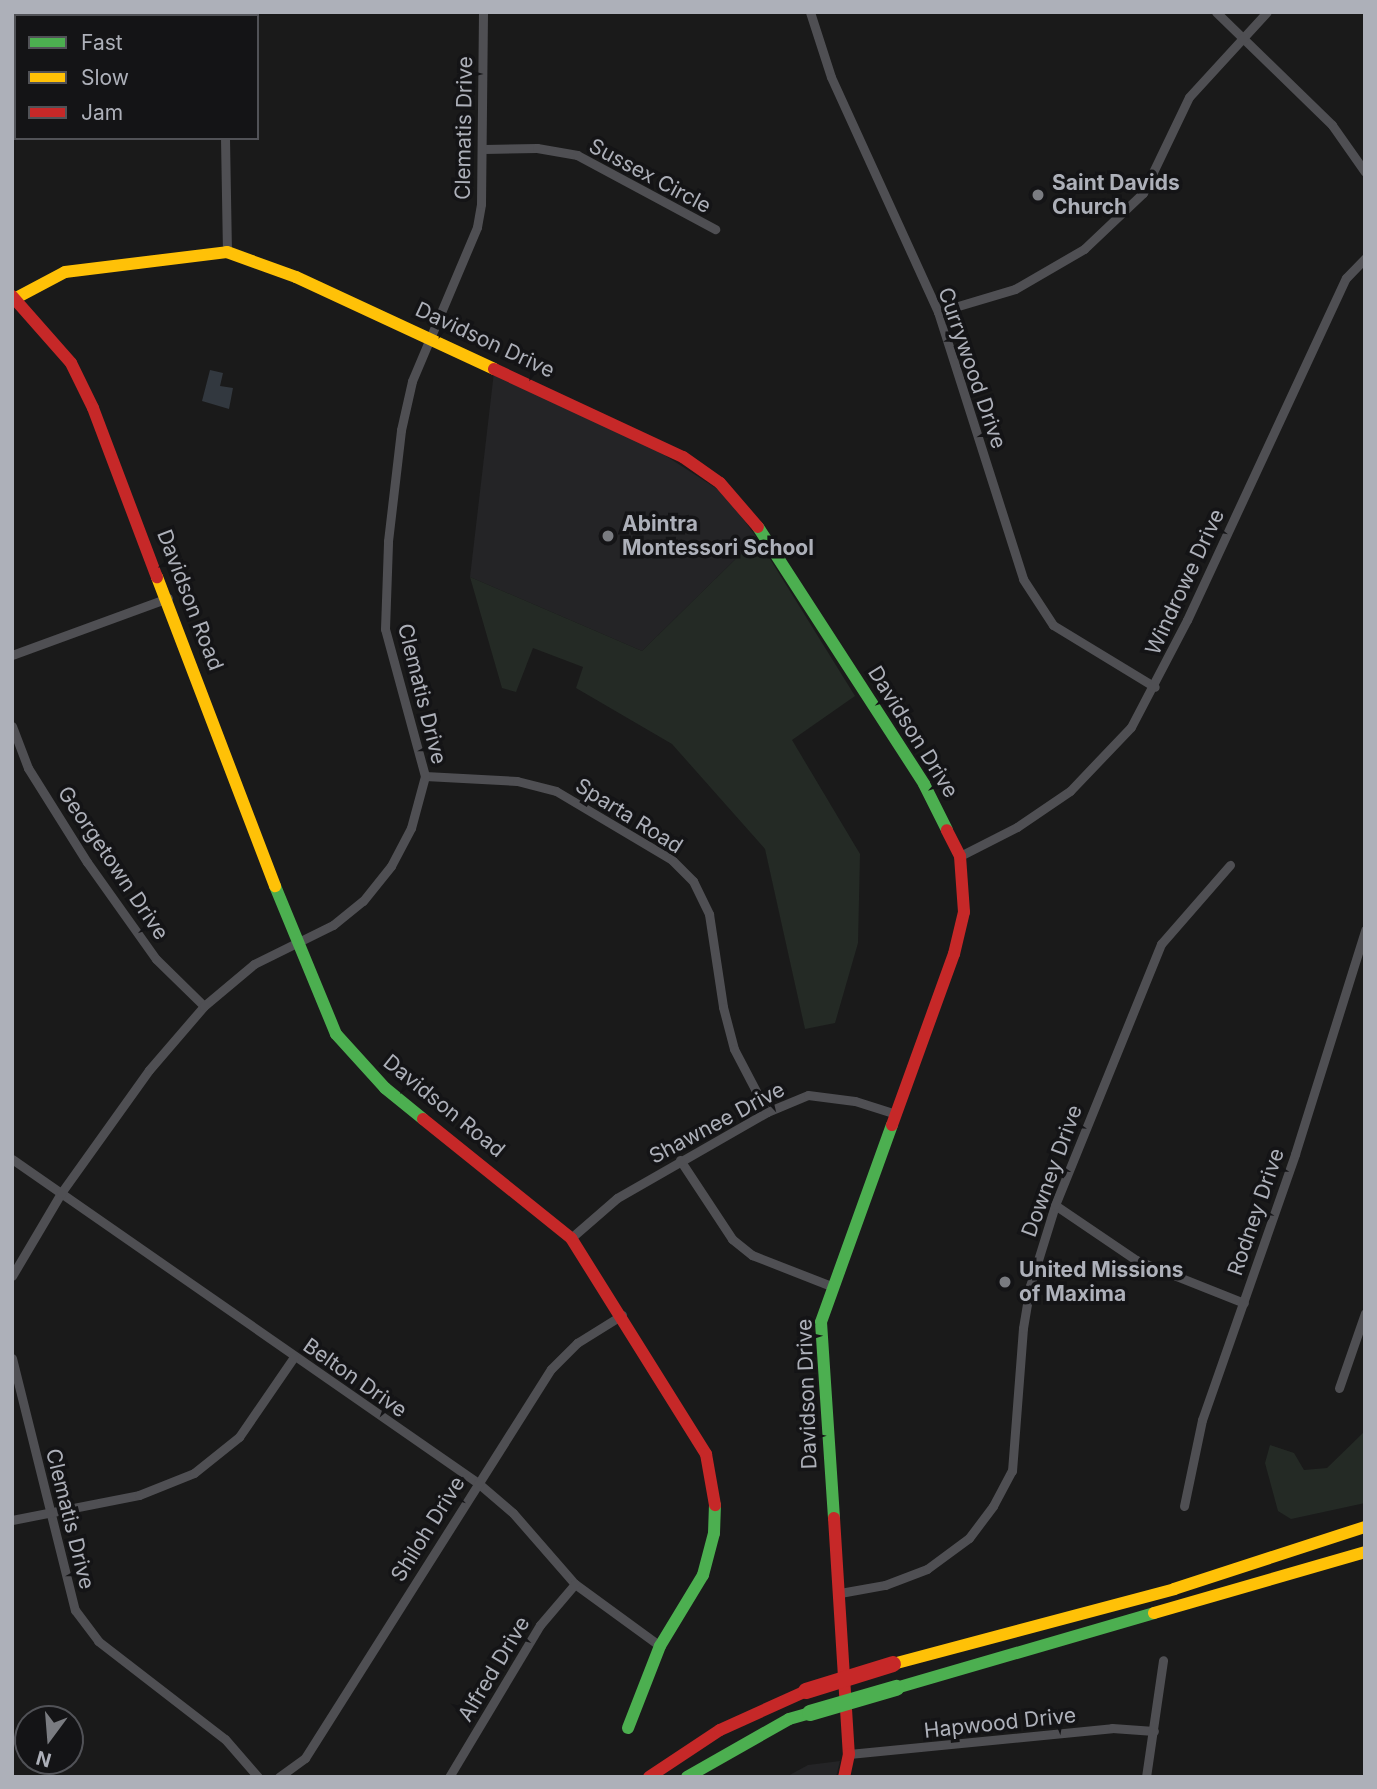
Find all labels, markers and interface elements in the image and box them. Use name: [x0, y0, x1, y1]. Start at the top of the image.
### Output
legend: [14, 14, 259, 140]
text: Fast: [81, 30, 123, 55]
street label: Clematis Drive: [450, 56, 478, 200]
text: Slow: [81, 65, 129, 90]
text: Jam: [81, 100, 123, 125]
street label: Sussex Circle: [585, 133, 715, 219]
place label: Saint Davids Church: [1052, 170, 1180, 220]
marker: Saint Davids Church: [1030, 187, 1046, 203]
street label: Currywood Drive: [933, 284, 1011, 452]
street label: Davidson Drive: [411, 297, 559, 383]
street label: Windrowe Drive: [1140, 505, 1230, 659]
place label: Abintra Montessori School: [622, 511, 814, 561]
street label: Davidson Road: [152, 526, 228, 674]
marker: Abintra Montessori School: [600, 528, 616, 544]
street label: Clematis Drive: [392, 621, 452, 767]
street label: Davidson Drive: [862, 662, 964, 802]
street label: Sparta Road: [571, 773, 687, 859]
street label: Georgetown Drive: [52, 781, 174, 945]
street label: Davidson Road: [378, 1049, 510, 1163]
street label: Shawnee Drive: [645, 1077, 789, 1169]
street label: Downey Drive: [1016, 1102, 1088, 1240]
street label: Rodney Drive: [1222, 1145, 1290, 1279]
place label: United Missions of Maxima: [1019, 1257, 1184, 1307]
marker: United Missions of Maxima: [997, 1274, 1013, 1290]
street label: Davidson Drive: [792, 1318, 822, 1470]
street label: Belton Drive: [298, 1333, 412, 1423]
street label: Clematis Drive: [40, 1446, 100, 1592]
street label: Shiloh Drive: [386, 1472, 470, 1586]
street label: Alfred Drive: [453, 1612, 535, 1726]
street label: Hapwood Drive: [923, 1702, 1077, 1744]
north arrow: [14, 1705, 84, 1775]
text: N: [34, 1746, 54, 1772]

